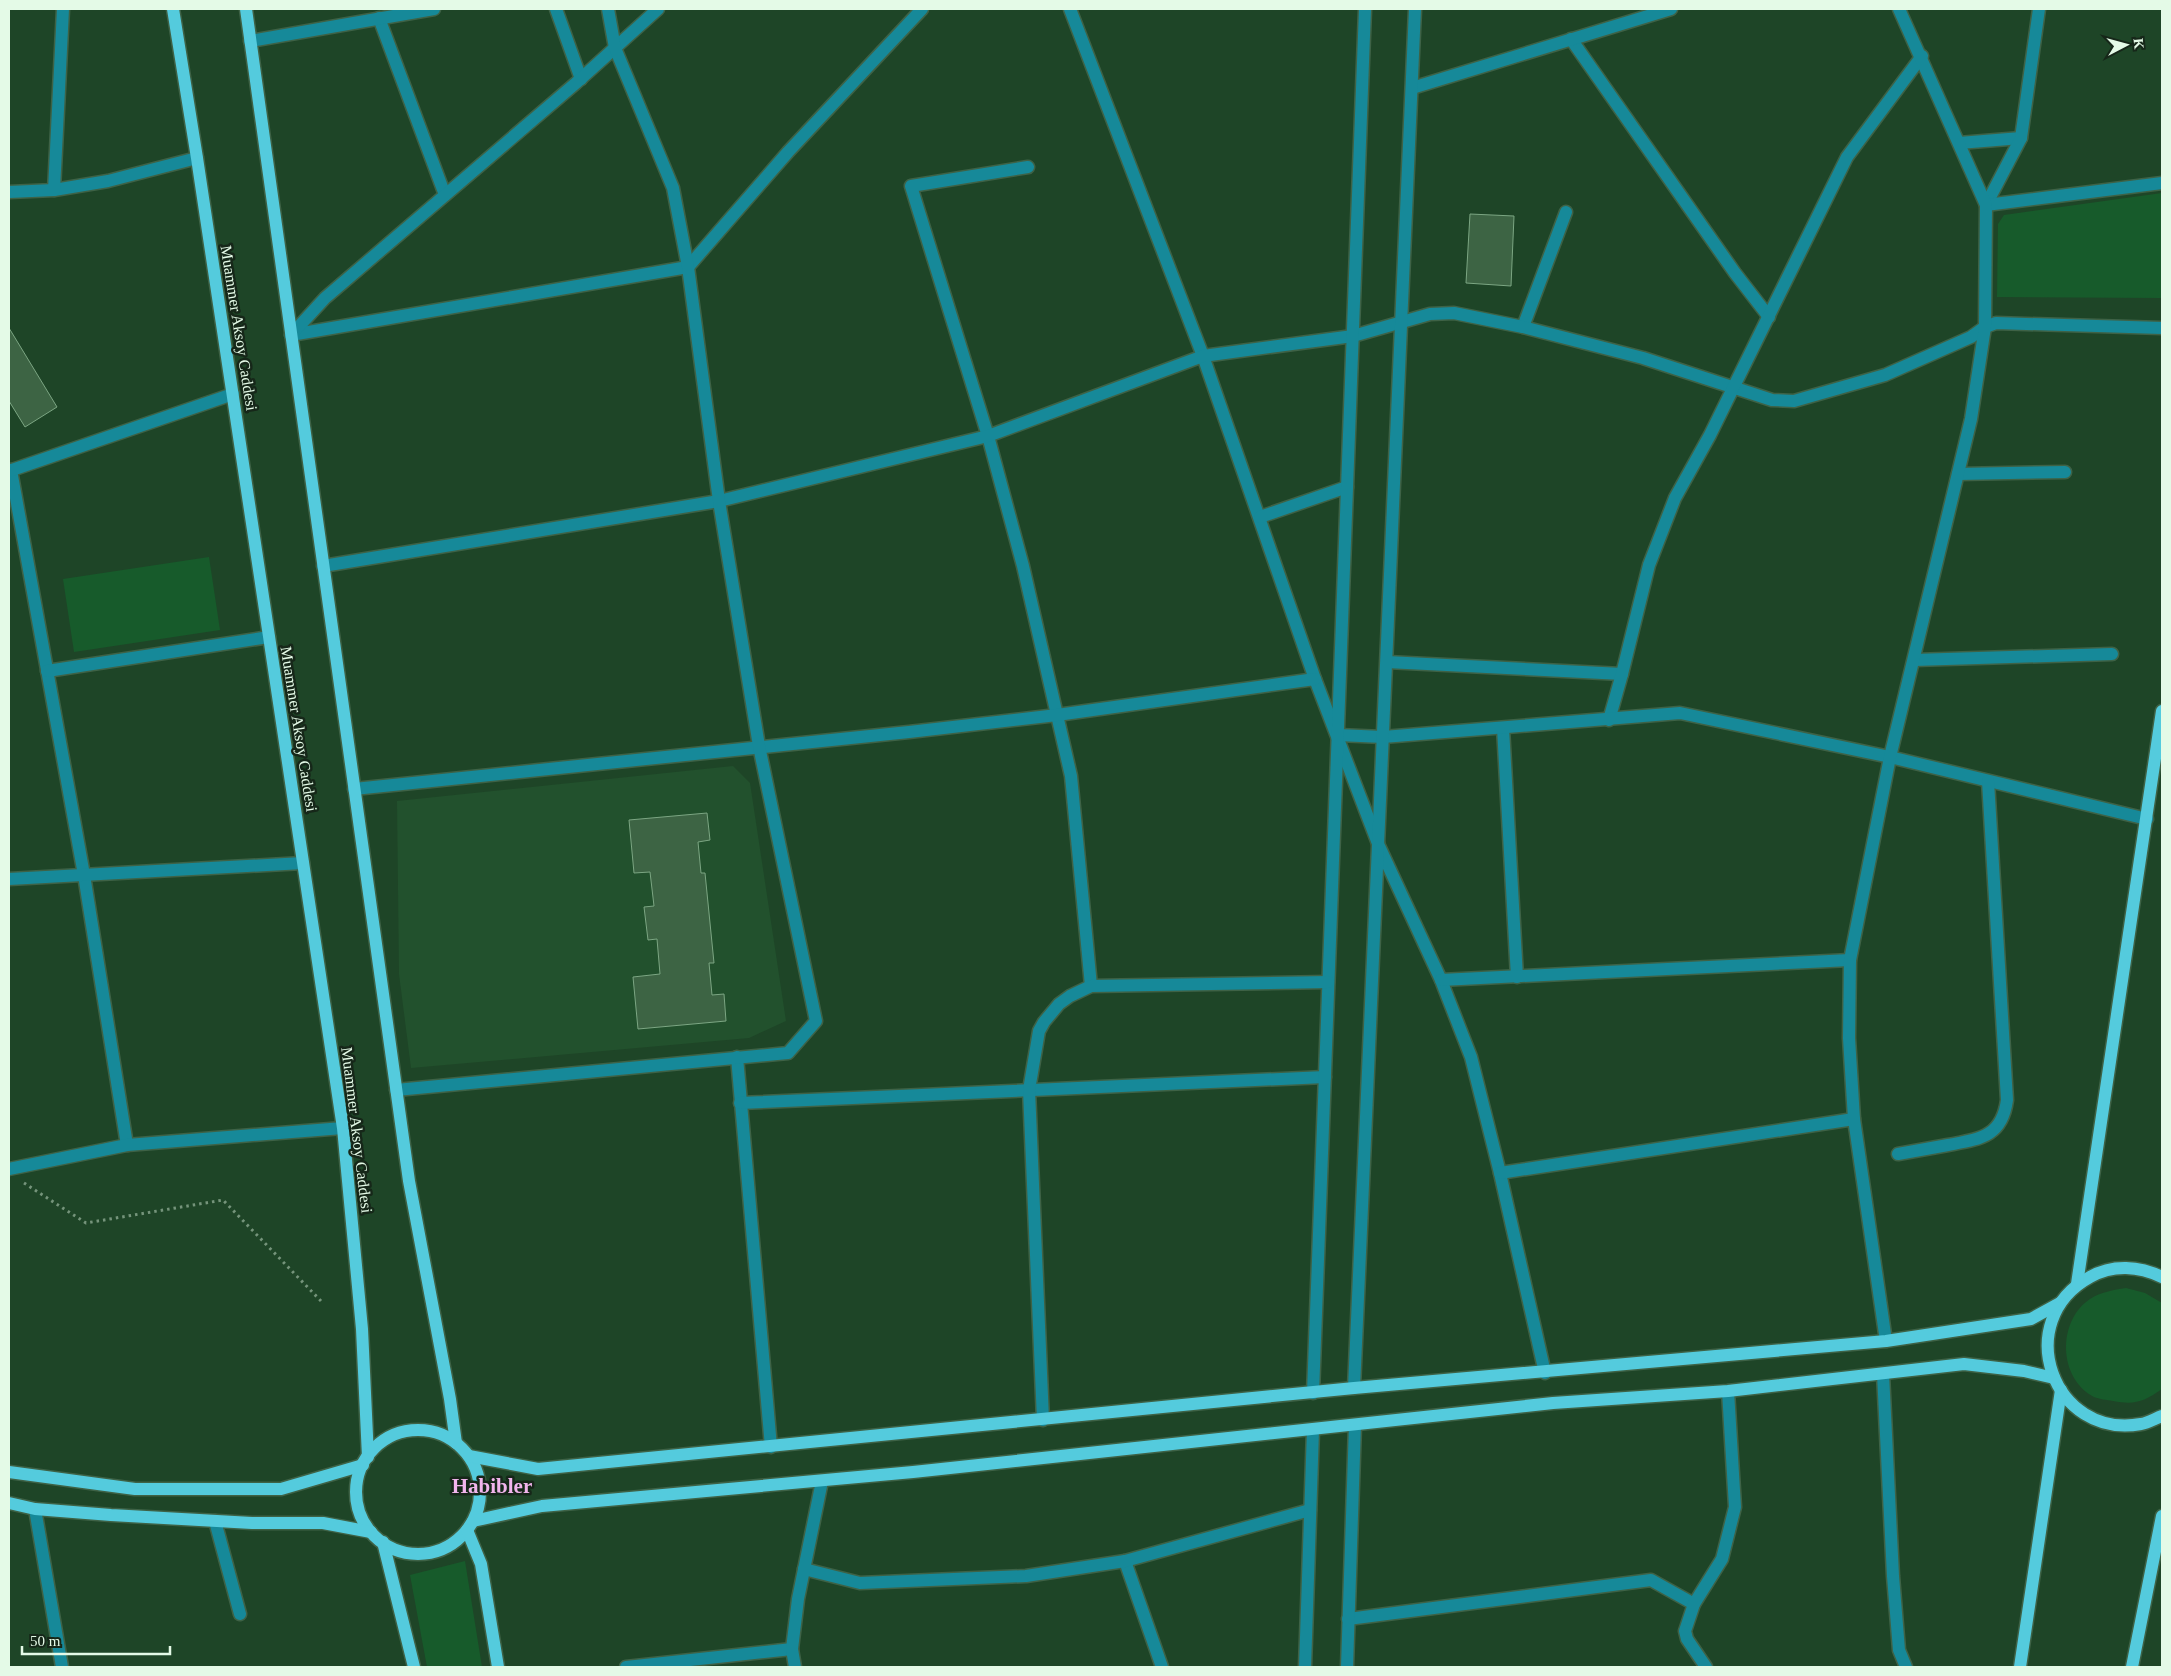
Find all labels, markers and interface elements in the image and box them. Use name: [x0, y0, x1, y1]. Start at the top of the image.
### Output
north arrow: [2101, 20, 2151, 70]
text: K: [2130, 37, 2146, 50]
street label: Muammer Aksoy Caddesi: [217, 244, 261, 413]
street label: Muammer Aksoy Caddesi: [277, 645, 321, 814]
street label: Muammer Aksoy Caddesi: [337, 1046, 376, 1215]
district label: Habibler: [452, 1474, 532, 1498]
scale bar: [22, 1624, 170, 1656]
text: 50 m: [30, 1633, 61, 1649]

